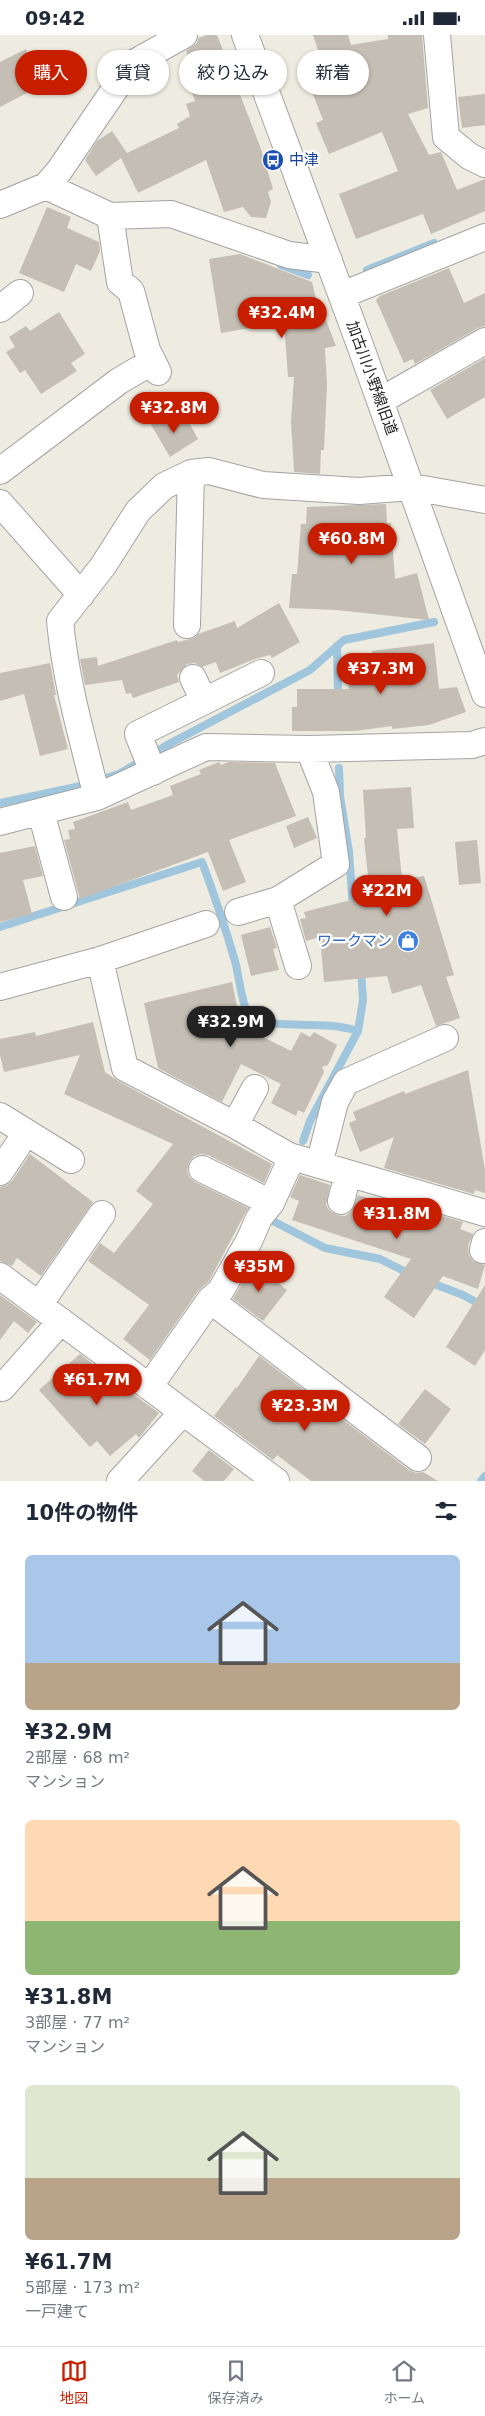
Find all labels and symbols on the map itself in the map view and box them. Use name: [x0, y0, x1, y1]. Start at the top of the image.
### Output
bus stop icon: 中津: [261, 148, 285, 172]
place label: 中津: [289, 151, 319, 169]
pin: ¥32.4M: [241, 297, 323, 339]
street label: 加古川小野線旧道: [343, 319, 401, 437]
pin: ¥32.8M: [133, 391, 215, 434]
pin: ¥60.8M: [311, 523, 393, 565]
pin: ¥37.3M: [340, 653, 422, 695]
pin: ¥22M: [357, 875, 417, 917]
shop icon: ワークマン: [396, 929, 420, 953]
place label: ワークマン: [317, 932, 392, 950]
pin: ¥32.9M: [190, 1005, 272, 1048]
pin: ¥31.8M: [356, 1197, 438, 1240]
pin: ¥35M: [229, 1251, 289, 1293]
pin: ¥61.7M: [56, 1363, 138, 1406]
pin: ¥23.3M: [264, 1389, 346, 1432]

